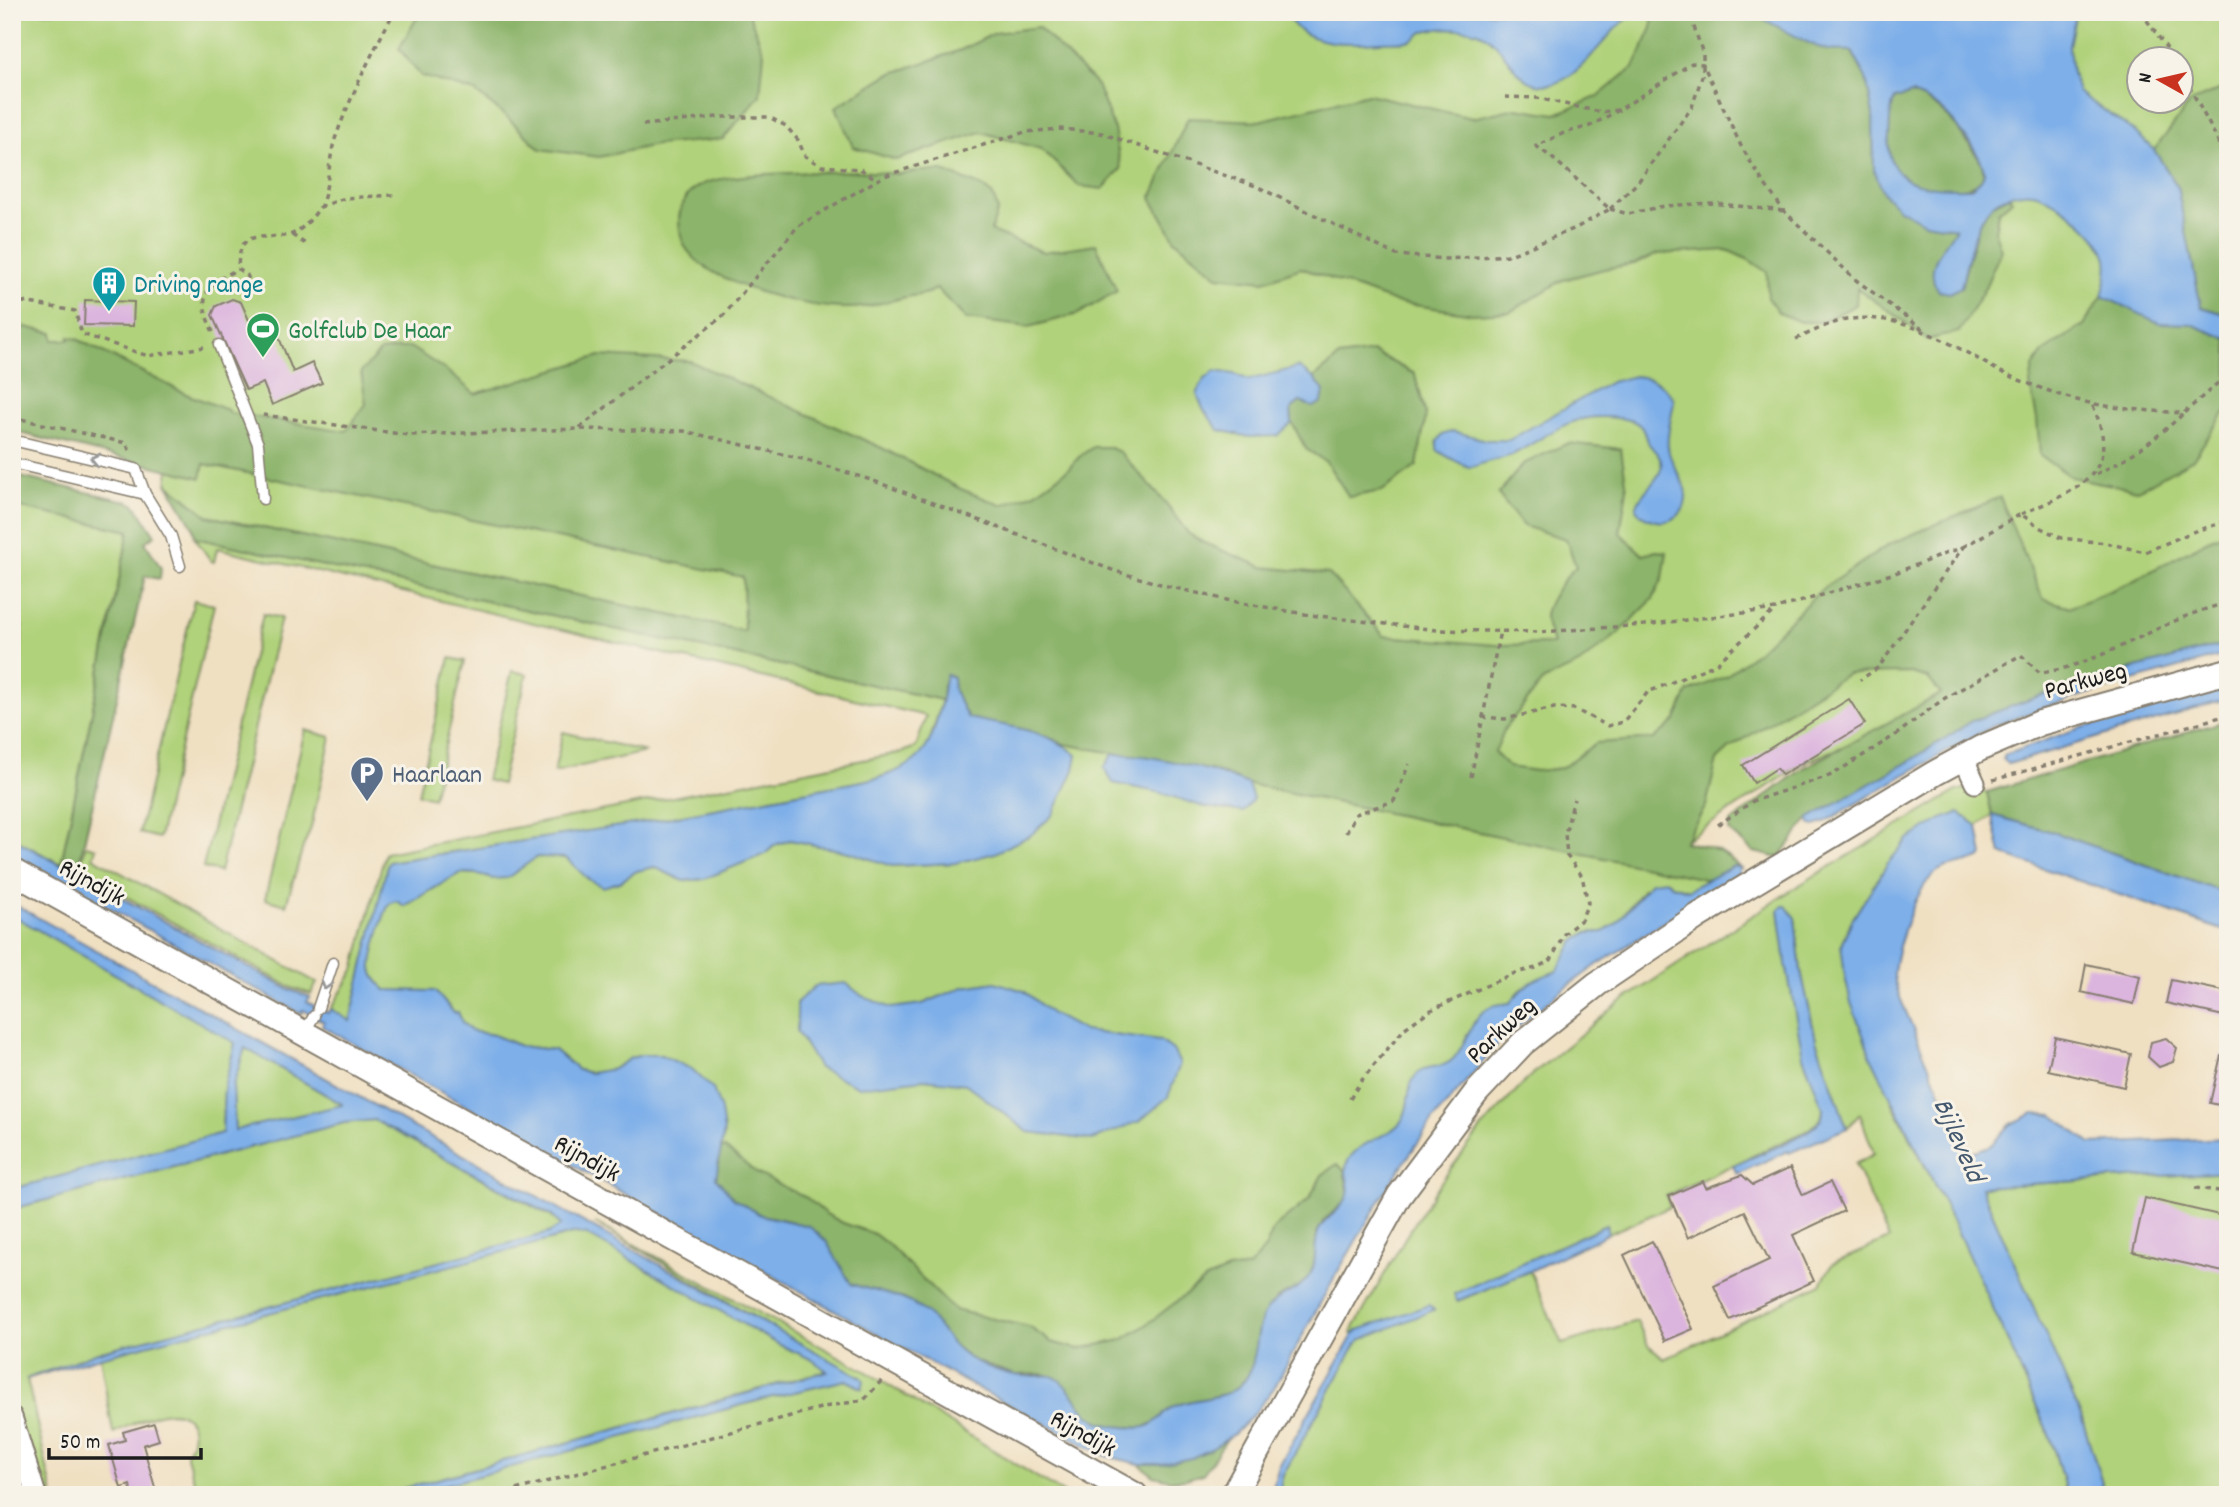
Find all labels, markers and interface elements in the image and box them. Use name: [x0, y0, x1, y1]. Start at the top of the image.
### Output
north arrow: [2124, 46, 2194, 116]
text: N: [2133, 72, 2161, 85]
building icon: Driving range: [90, 264, 128, 313]
place label: Driving range: [134, 268, 263, 305]
sports icon: Golfclub De Haar: [244, 310, 282, 359]
place label: Golfclub De Haar: [288, 314, 452, 351]
one-way arrow: [89, 453, 101, 468]
street label: Parkweg: [2041, 654, 2131, 711]
parking icon: Haarlaan: [348, 754, 386, 803]
place label: Haarlaan: [392, 758, 482, 795]
street label: Rijndijk: [51, 851, 131, 917]
one-way arrow: [320, 979, 335, 991]
street label: Parkweg: [1459, 989, 1546, 1074]
water label: Bijleveld: [1920, 1092, 1994, 1193]
street label: Rijndijk: [546, 1127, 626, 1193]
street label: Rijndijk: [1042, 1402, 1122, 1468]
scale bar: [49, 1416, 201, 1460]
text: 50 m: [60, 1429, 100, 1459]

